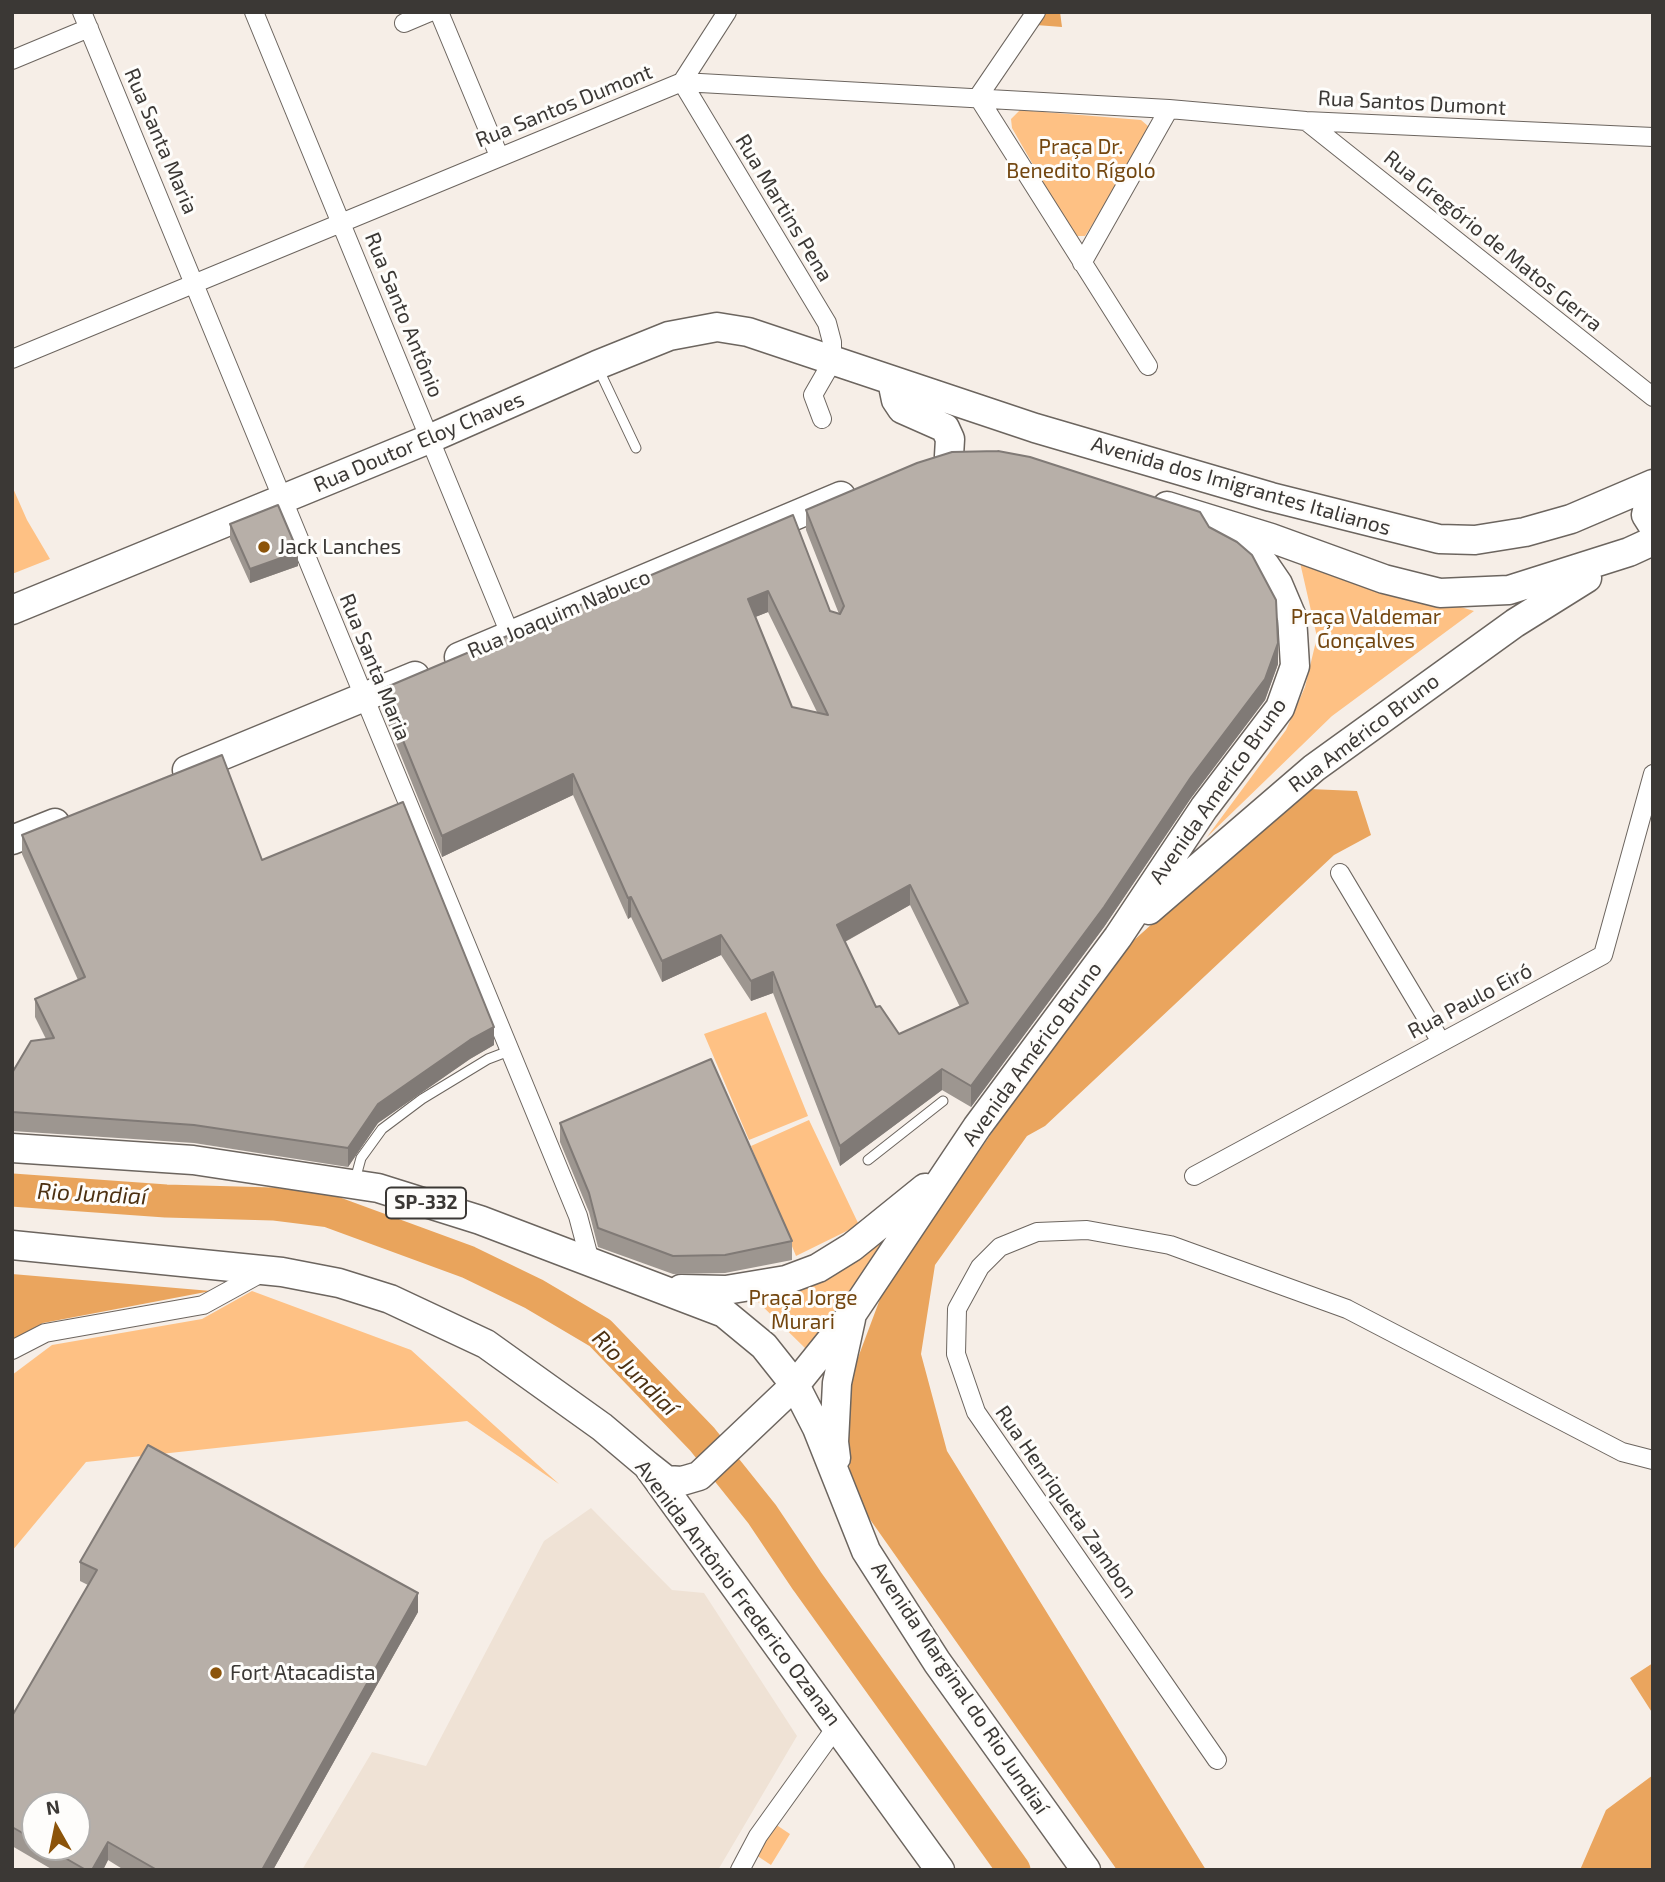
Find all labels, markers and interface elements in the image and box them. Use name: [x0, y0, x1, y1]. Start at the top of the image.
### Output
street label: Rua Santos Dumont: [472, 59, 656, 153]
street label: Rua Santa Maria: [119, 64, 203, 218]
street label: Rua Santos Dumont: [1317, 85, 1507, 121]
street label: Rua Martins Pena: [730, 130, 838, 286]
park label: Praça Dr. Benedito Rígolo: [1006, 134, 1156, 184]
street label: Rua Gregório de Matos Gerra: [1379, 145, 1607, 337]
street label: Rua Santo Antônio: [359, 229, 449, 401]
street label: Rua Doutor Eloy Chaves: [310, 386, 528, 498]
street label: Avenida dos Imigrantes Italianos: [1088, 431, 1394, 541]
place label: Jack Lanches: [278, 534, 401, 560]
marker: Jack Lanches: [256, 539, 272, 555]
street label: Rua Joaquim Nabuco: [464, 564, 654, 664]
street label: Rua Santa Maria: [334, 590, 416, 744]
park label: Praça Valdemar Gonçalves: [1291, 604, 1441, 654]
street label: Rua Américo Bruno: [1284, 668, 1444, 798]
street label: Avenida Americo Bruno: [1144, 693, 1292, 889]
street label: Avenida Américo Bruno: [957, 957, 1107, 1151]
street label: Rua Paulo Eiró: [1404, 958, 1536, 1044]
water label: Rio Jundiaí: [36, 1177, 148, 1211]
road number: SP-332: [386, 1188, 466, 1218]
park label: Praça Jorge Murari: [748, 1285, 858, 1335]
water label: Rio Jundiaí: [586, 1324, 684, 1422]
street label: Rua Henriqueta Zambon: [990, 1401, 1142, 1603]
street label: Avenida Antônio Frederico Ozanan: [630, 1455, 846, 1731]
street label: Avenida Marginal do Rio Jundiaí: [866, 1557, 1054, 1819]
place label: Fort Atacadista: [230, 1660, 376, 1686]
marker: Fort Atacadista: [208, 1665, 224, 1681]
north arrow: [21, 1791, 91, 1861]
text: N: [44, 1794, 62, 1819]

